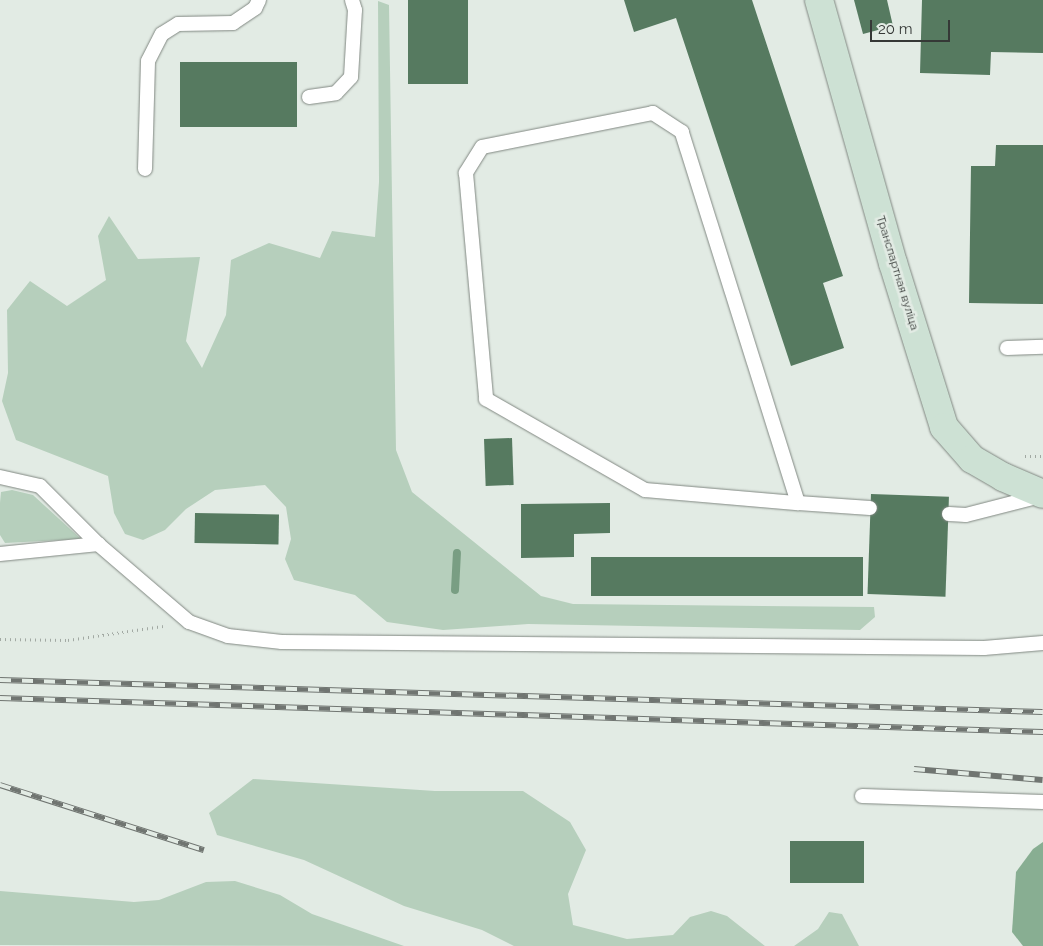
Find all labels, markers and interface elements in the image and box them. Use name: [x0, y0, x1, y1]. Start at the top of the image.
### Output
scale bar: [873, 10, 953, 42]
text: 20 m: [878, 20, 913, 38]
street label: Транспартная вуліца: [873, 214, 921, 332]

